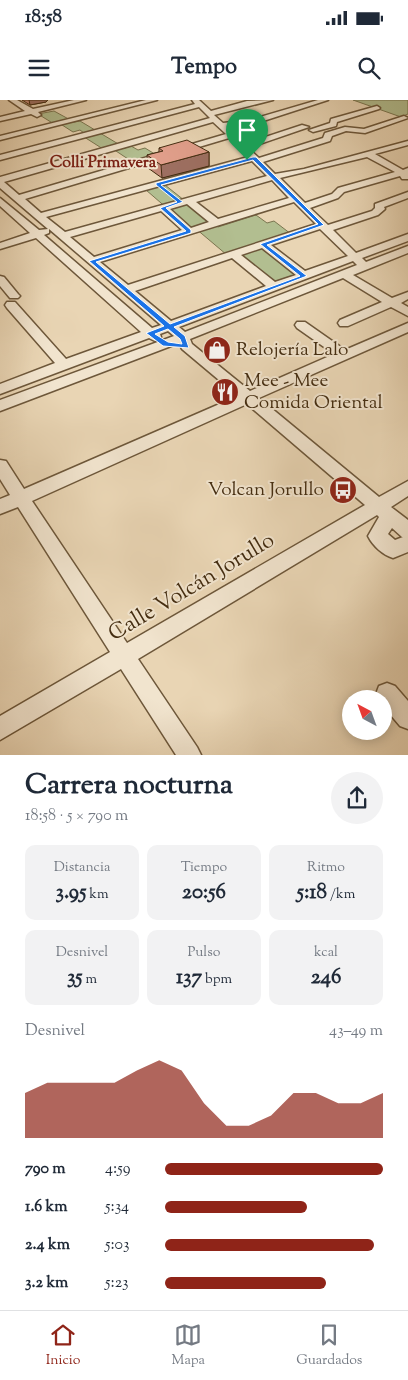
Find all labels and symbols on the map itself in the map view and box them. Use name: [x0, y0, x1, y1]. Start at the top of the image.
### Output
pin: [226, 109, 268, 160]
district label: Colli Primavera: [50, 152, 157, 175]
shop icon: Relojería Lalo: [202, 335, 232, 365]
place label: Relojería Lalo: [236, 337, 348, 364]
place label: Mee - Mee Comida Oriental: [244, 368, 383, 417]
restaurant icon: Mee - Mee Comida Oriental: [210, 377, 240, 407]
bus stop icon: Volcan Jorullo: [328, 475, 358, 505]
place label: Volcan Jorullo: [208, 477, 324, 504]
street label: Calle Volcán Jorullo: [103, 526, 281, 650]
north arrow: [342, 690, 392, 740]

